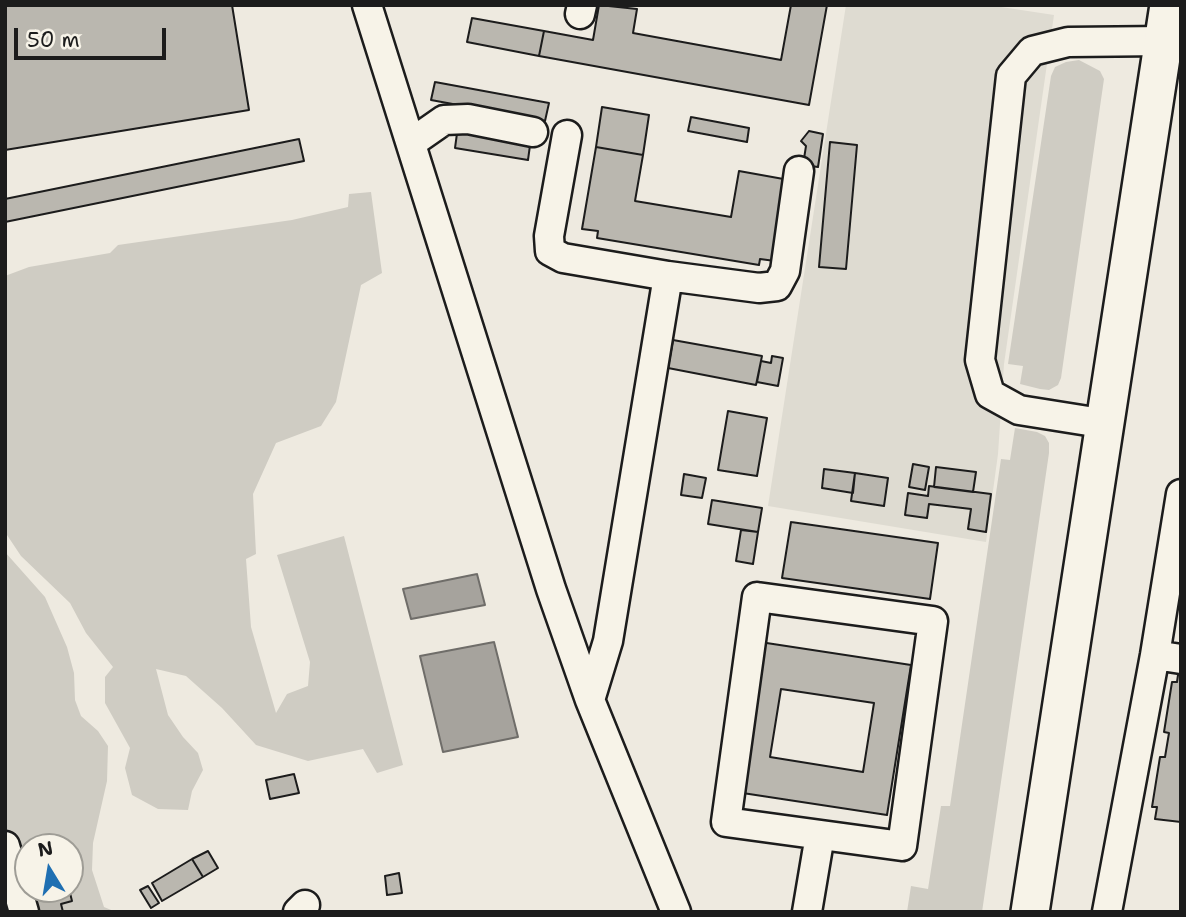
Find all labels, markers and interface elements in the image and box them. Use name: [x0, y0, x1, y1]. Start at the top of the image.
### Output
scale bar: [18, 14, 170, 58]
text: 50 m: [27, 26, 80, 54]
north arrow: [14, 833, 84, 903]
text: N: [36, 835, 55, 863]

